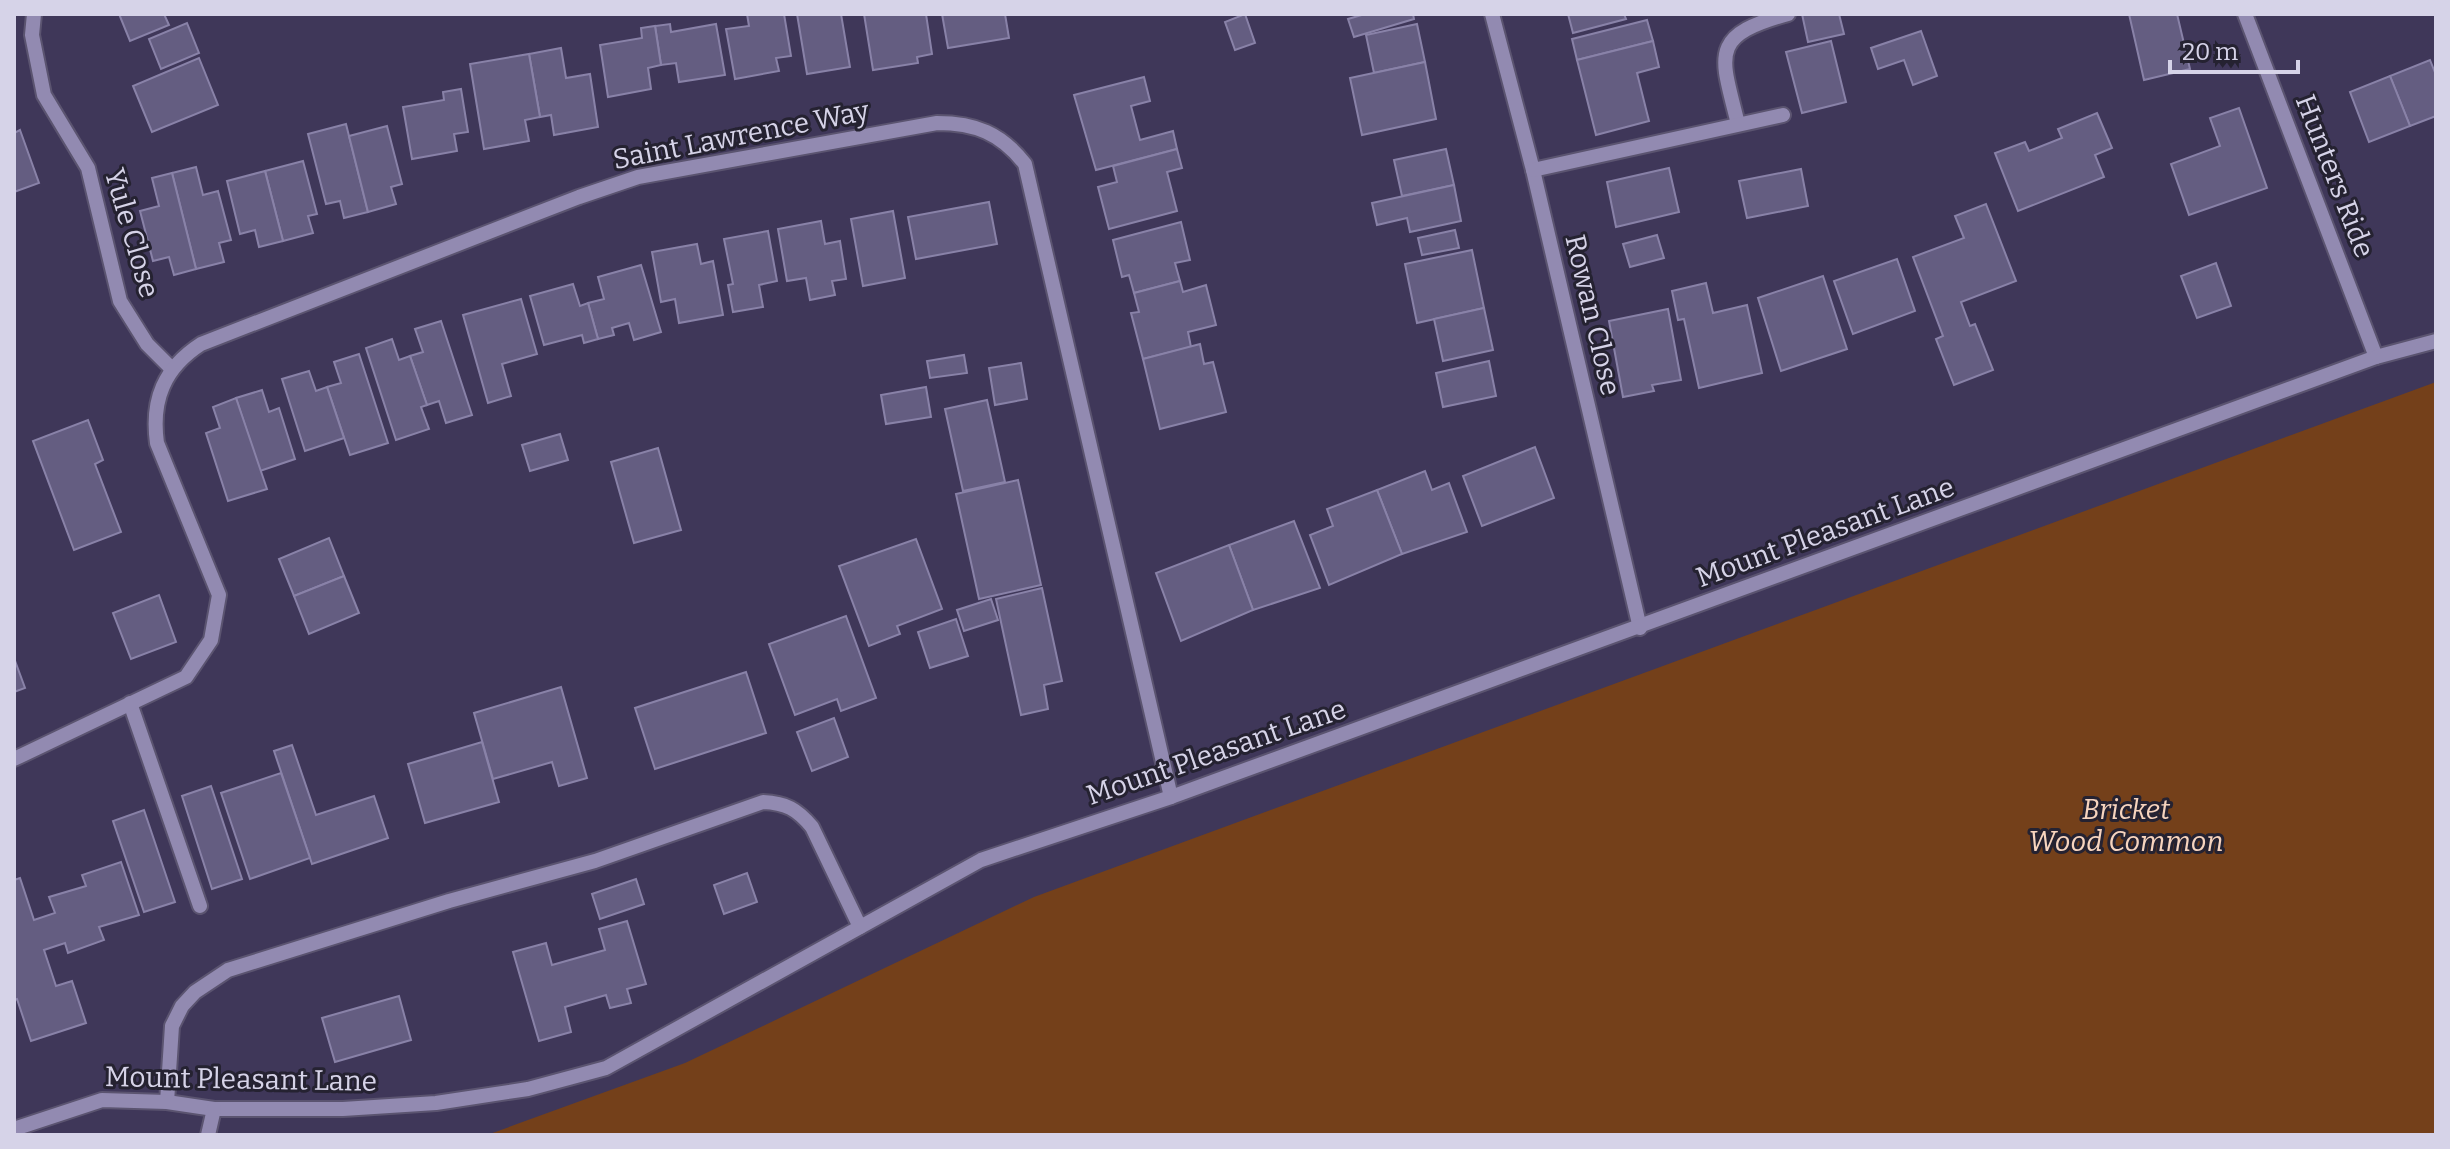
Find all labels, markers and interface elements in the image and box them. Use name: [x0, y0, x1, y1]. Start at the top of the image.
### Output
scale bar: [2170, 24, 2298, 74]
text: 20 m: [2182, 38, 2238, 66]
street label: Hunters Ride: [2289, 90, 2381, 262]
street label: Saint Lawrence Way: [610, 94, 872, 176]
street label: Yule Close: [98, 164, 166, 302]
street label: Rowan Close: [1558, 231, 1628, 399]
street label: Mount Pleasant Lane: [1692, 470, 1958, 594]
street label: Mount Pleasant Lane: [1082, 692, 1350, 812]
park label: Bricket Wood Common: [2029, 793, 2223, 858]
street label: Mount Pleasant Lane: [105, 1060, 377, 1098]

